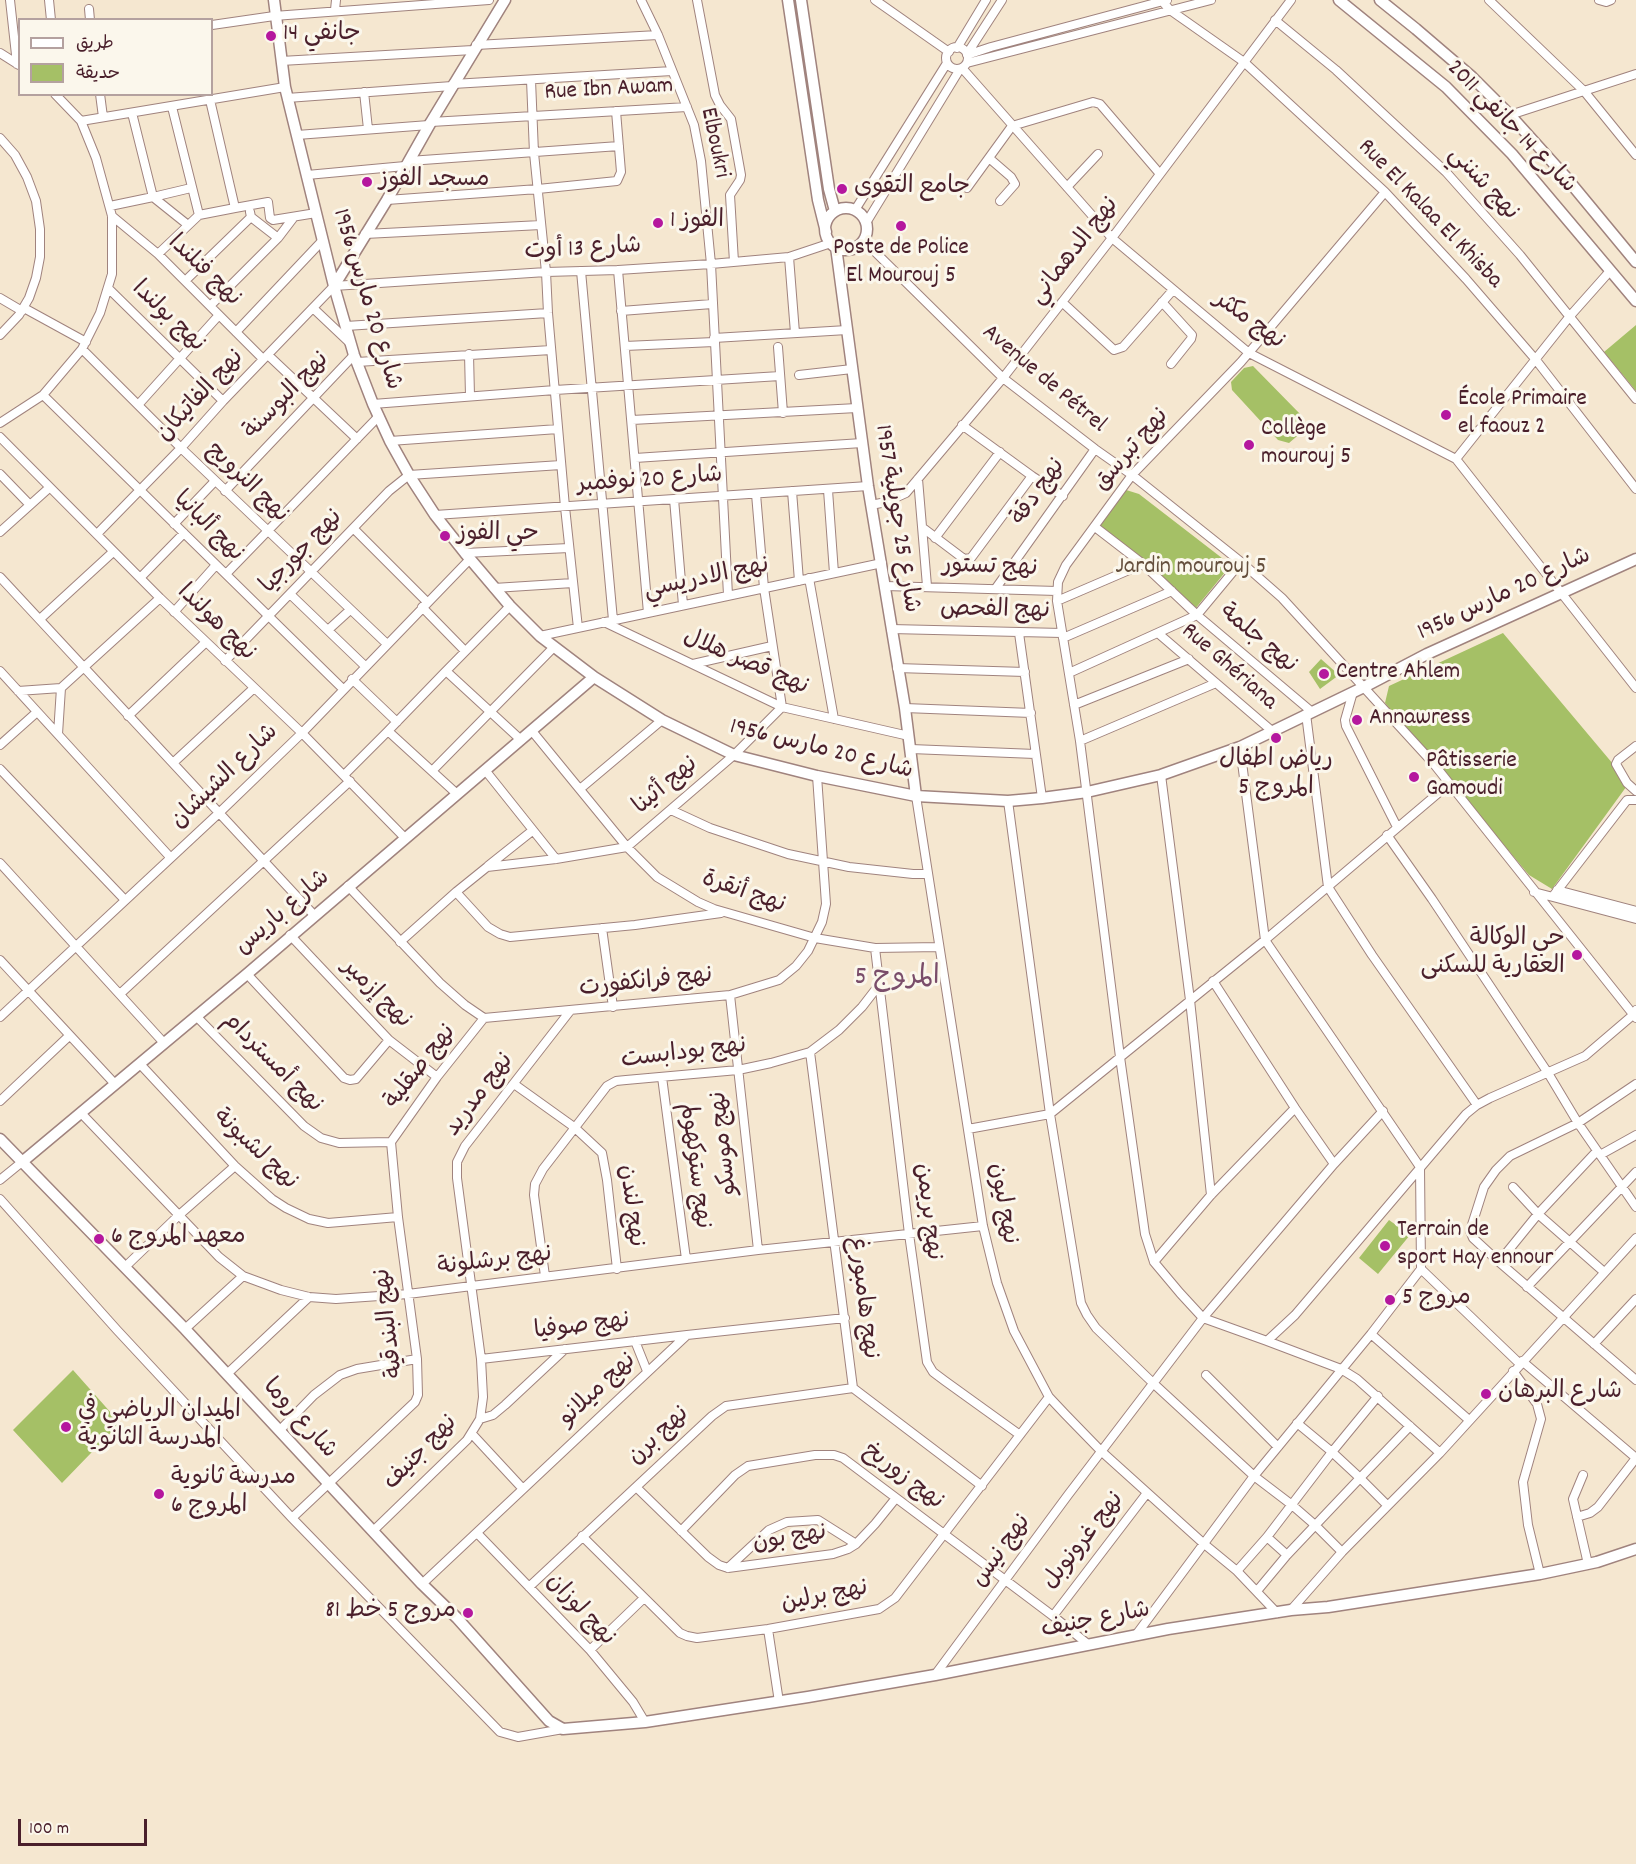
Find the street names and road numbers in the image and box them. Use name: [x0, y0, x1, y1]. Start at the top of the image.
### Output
street label: شارع 14 جانفي 2011: [1439, 55, 1581, 201]
street label: Rue Ibn Awam: [544, 73, 674, 109]
street label: Elboukri: [692, 105, 734, 181]
street label: Rue El Kalaa El Khisba: [1350, 134, 1508, 296]
street label: نهج شنني: [1440, 142, 1524, 228]
street label: نهج الدهماني: [1025, 192, 1127, 312]
street label: شارع 20 مارس 1956: [324, 206, 406, 394]
street label: نهج فنلندا: [160, 230, 246, 314]
street label: شارع 13 أوت: [524, 234, 642, 268]
street label: نهج بولندا: [124, 276, 210, 360]
street label: نهج مكثر: [1207, 287, 1289, 357]
street label: Avenue de Pétrel: [975, 320, 1111, 440]
street label: نهج الفاتيكان: [152, 345, 252, 449]
street label: نهج البوسنة: [239, 347, 337, 447]
street label: نهج تبرسق: [1089, 404, 1177, 498]
street label: شارع 25 جويلية 1957: [866, 423, 924, 615]
street label: نهج النرويج: [199, 438, 293, 530]
street label: نهج دقة: [1007, 454, 1073, 532]
street label: شارع 20 نوفمبر: [577, 463, 723, 501]
street label: نهج ألبانيا: [166, 487, 248, 569]
street label: نهج جورجيا: [256, 505, 350, 601]
street label: شارع 20 مارس 1956: [1414, 543, 1596, 649]
street label: نهج الادريسي: [642, 553, 772, 607]
street label: نهج تستور: [942, 553, 1038, 585]
street label: نهج هولندا: [170, 580, 260, 668]
street label: نهج الفحص: [940, 597, 1050, 627]
street label: نهج جلمة: [1212, 599, 1302, 681]
street label: Rue Ghériana: [1174, 618, 1282, 718]
street label: نهج قصر هلال: [678, 625, 812, 703]
street label: شارع 20 مارس 1956: [726, 714, 916, 788]
street label: شارع الشيشان: [166, 719, 286, 837]
street label: نهج أثينا: [629, 752, 705, 822]
street label: شارع باريس: [231, 865, 337, 963]
street label: نهج أنقرة: [697, 866, 789, 922]
street label: نهج إزمير: [334, 954, 416, 1036]
street label: نهج فرانكفورت: [578, 963, 714, 1005]
street label: نهج أمستردام: [215, 1008, 327, 1120]
street label: نهج صقلية: [380, 1020, 464, 1116]
street label: نهج بودابست: [620, 1033, 748, 1077]
street label: نهج مدريد: [440, 1049, 522, 1143]
street label: نهج موسكو: [706, 1090, 746, 1196]
street label: نهج ستوكهولم: [671, 1101, 715, 1231]
street label: نهج لشبونة: [206, 1104, 302, 1198]
street label: نهج ليون: [980, 1161, 1022, 1247]
street label: نهج بريمن: [906, 1162, 946, 1262]
street label: نهج لندن: [610, 1163, 648, 1249]
street label: نهج هامبورغ: [839, 1235, 883, 1361]
street label: نهج برشلونة: [436, 1242, 554, 1284]
street label: نهج البندقية: [370, 1266, 412, 1380]
street label: نهج صوفيا: [532, 1308, 632, 1348]
street label: نهج ميلانو: [554, 1348, 644, 1434]
street label: شارع روما: [255, 1374, 341, 1466]
street label: نهج برن: [623, 1401, 697, 1473]
street label: نهج جنيف: [379, 1410, 465, 1498]
street label: نهج زوريخ: [856, 1438, 948, 1518]
street label: نهج غرونوبل: [1038, 1487, 1132, 1597]
street label: نهج نيس: [967, 1510, 1039, 1594]
street label: نهج بون: [751, 1520, 829, 1560]
street label: نهج لوزان: [538, 1569, 620, 1653]
street label: نهج برلين: [779, 1575, 871, 1621]
street label: شارع جنيف: [1039, 1597, 1153, 1647]

